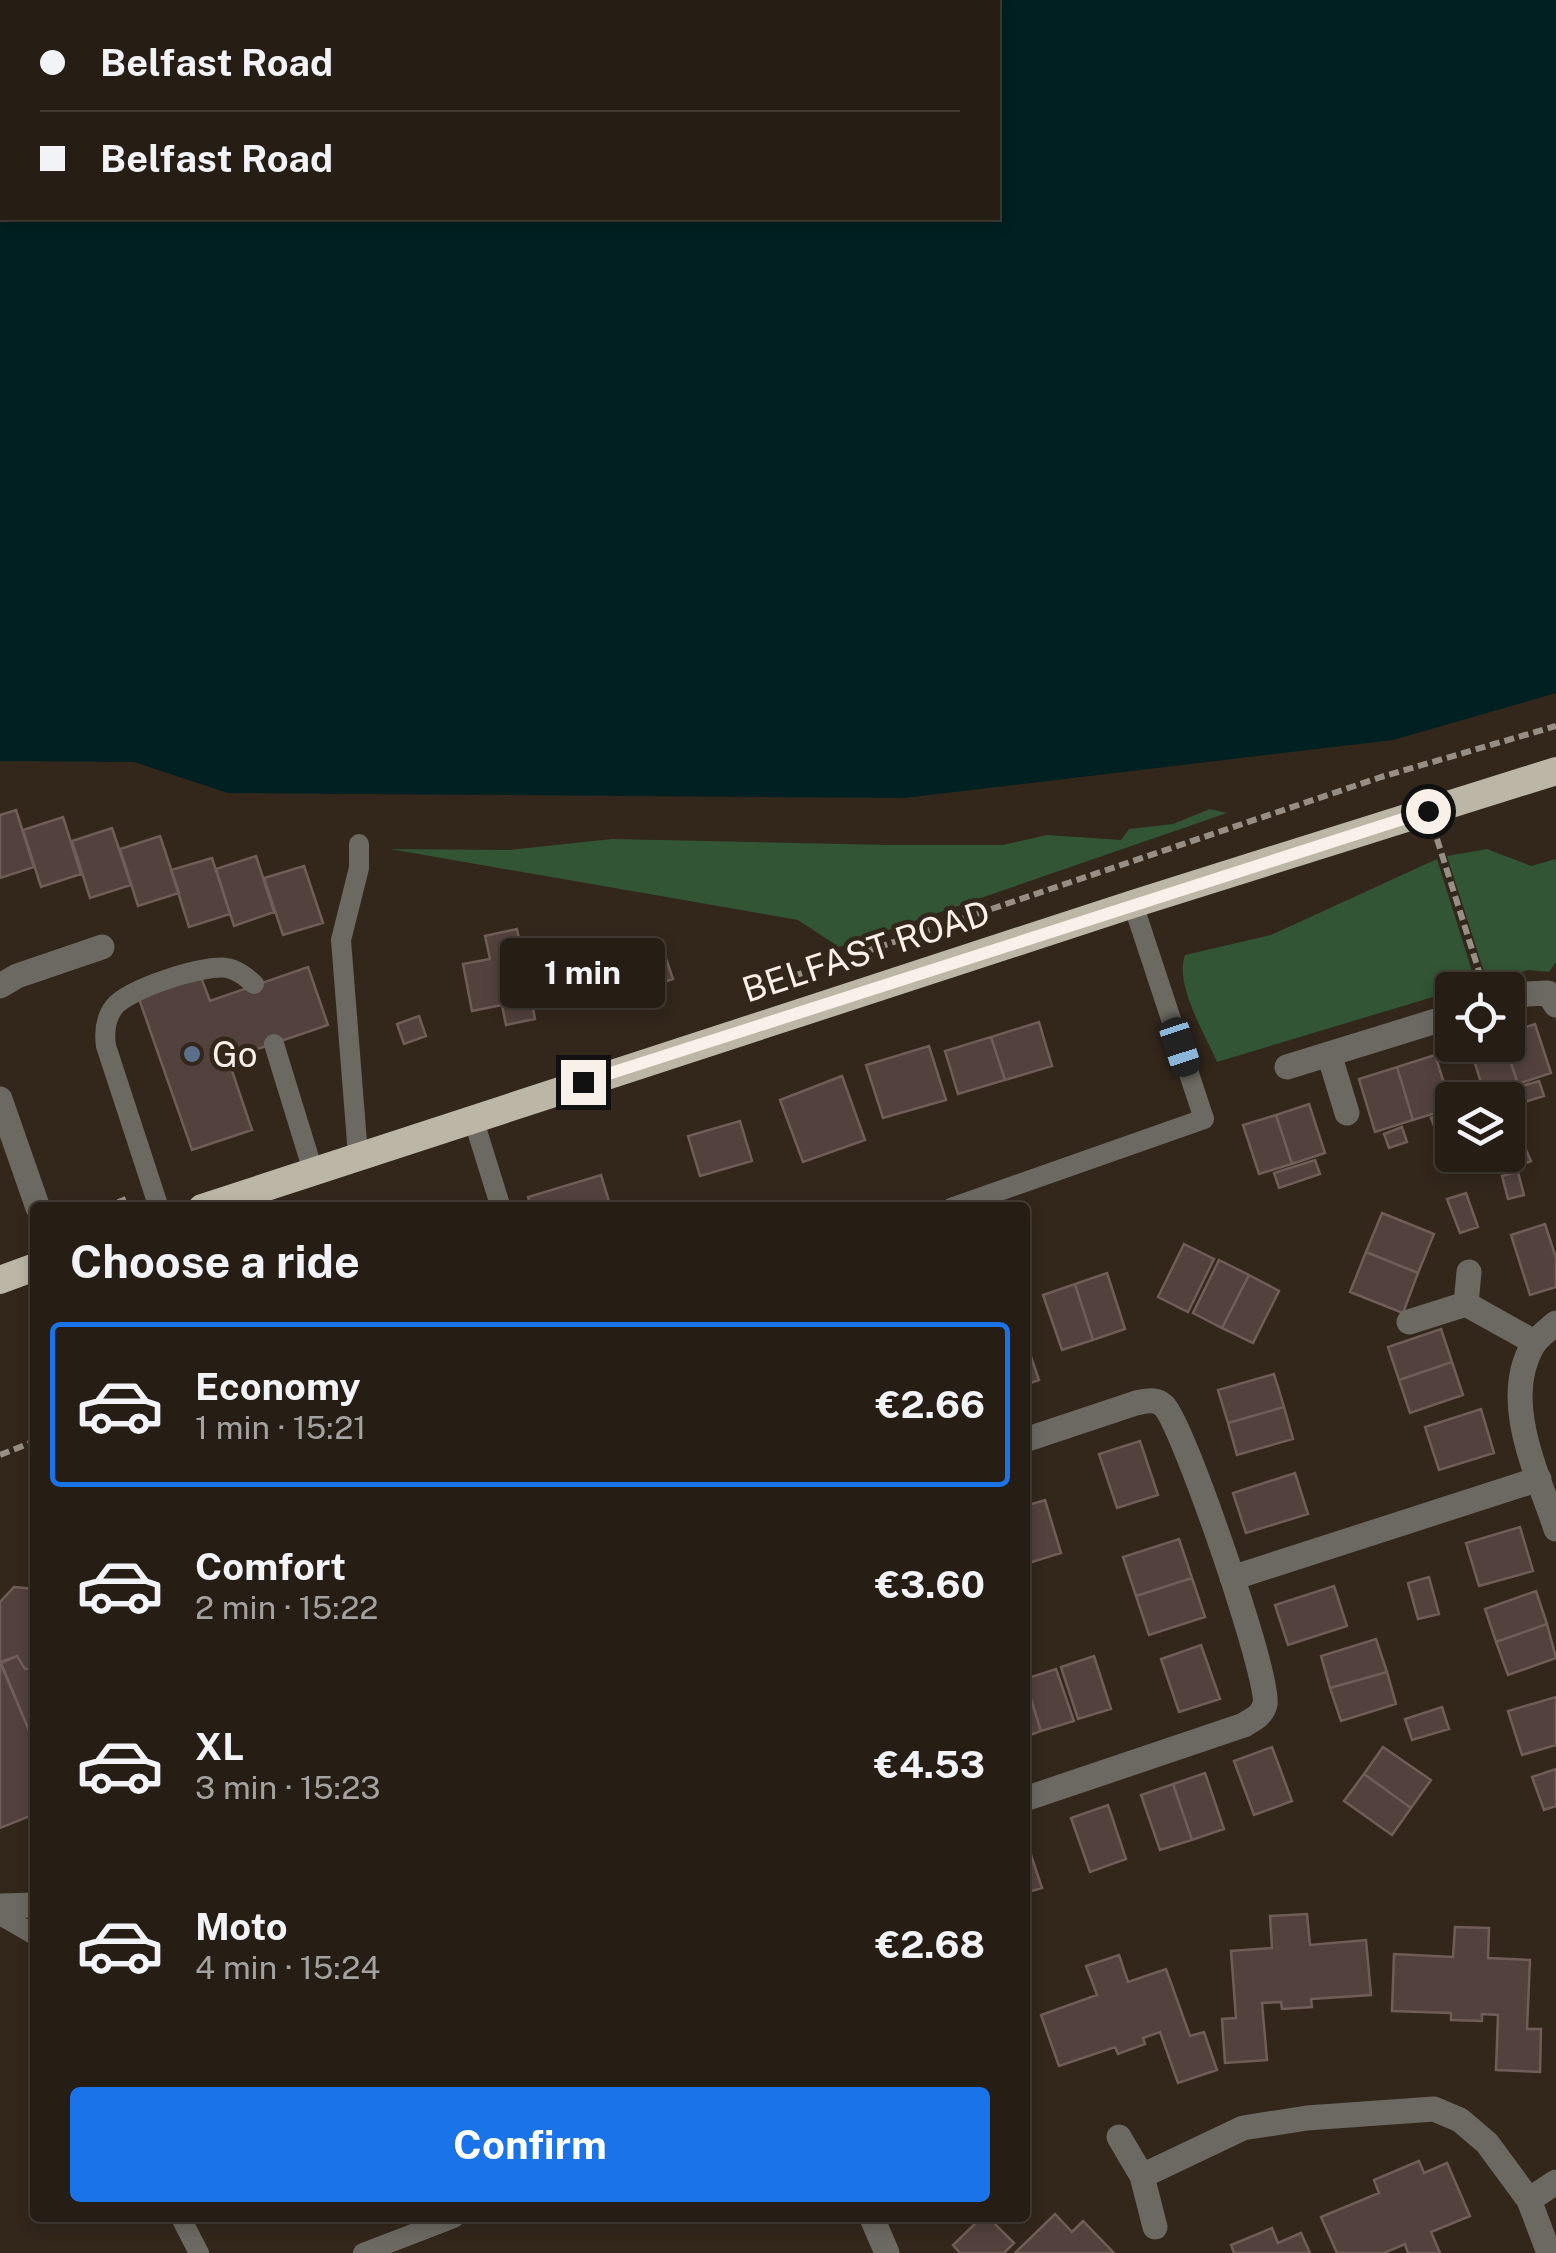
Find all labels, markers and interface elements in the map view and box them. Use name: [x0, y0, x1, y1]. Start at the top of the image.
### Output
text: Belfast Road: [100, 40, 333, 85]
text: Belfast Road: [100, 136, 333, 181]
route start: [1406, 789, 1451, 834]
street label: BELFAST ROAD: [737, 892, 995, 1010]
callout: 1 min: [500, 937, 666, 1007]
text: 1 min: [544, 954, 621, 991]
map controls: [1435, 972, 1525, 1172]
button: locate: [1435, 972, 1525, 1062]
car: [1156, 1014, 1204, 1080]
place label: Go: [212, 1034, 257, 1075]
marker: Go: [181, 1043, 203, 1065]
route end: [561, 1060, 606, 1105]
button: layers: [1435, 1082, 1525, 1172]
text: Choose a ride: [70, 1235, 360, 1288]
icon: car: [75, 1360, 165, 1450]
text: Economy: [195, 1364, 361, 1409]
text: €2.66: [876, 1382, 985, 1427]
text: 1 min · 15:21: [195, 1409, 366, 1446]
icon: car: [75, 1540, 165, 1630]
text: Comfort: [195, 1544, 346, 1589]
text: €3.60: [875, 1562, 985, 1607]
text: 2 min · 15:22: [195, 1589, 378, 1626]
icon: car: [75, 1720, 165, 1810]
text: XL: [195, 1724, 244, 1769]
text: €4.53: [874, 1742, 985, 1787]
text: 3 min · 15:23: [195, 1769, 381, 1806]
icon: car: [75, 1900, 165, 1990]
text: Moto: [195, 1904, 288, 1949]
text: €2.68: [875, 1922, 985, 1967]
text: 4 min · 15:24: [195, 1949, 380, 1986]
button: Confirm: [70, 2087, 990, 2202]

